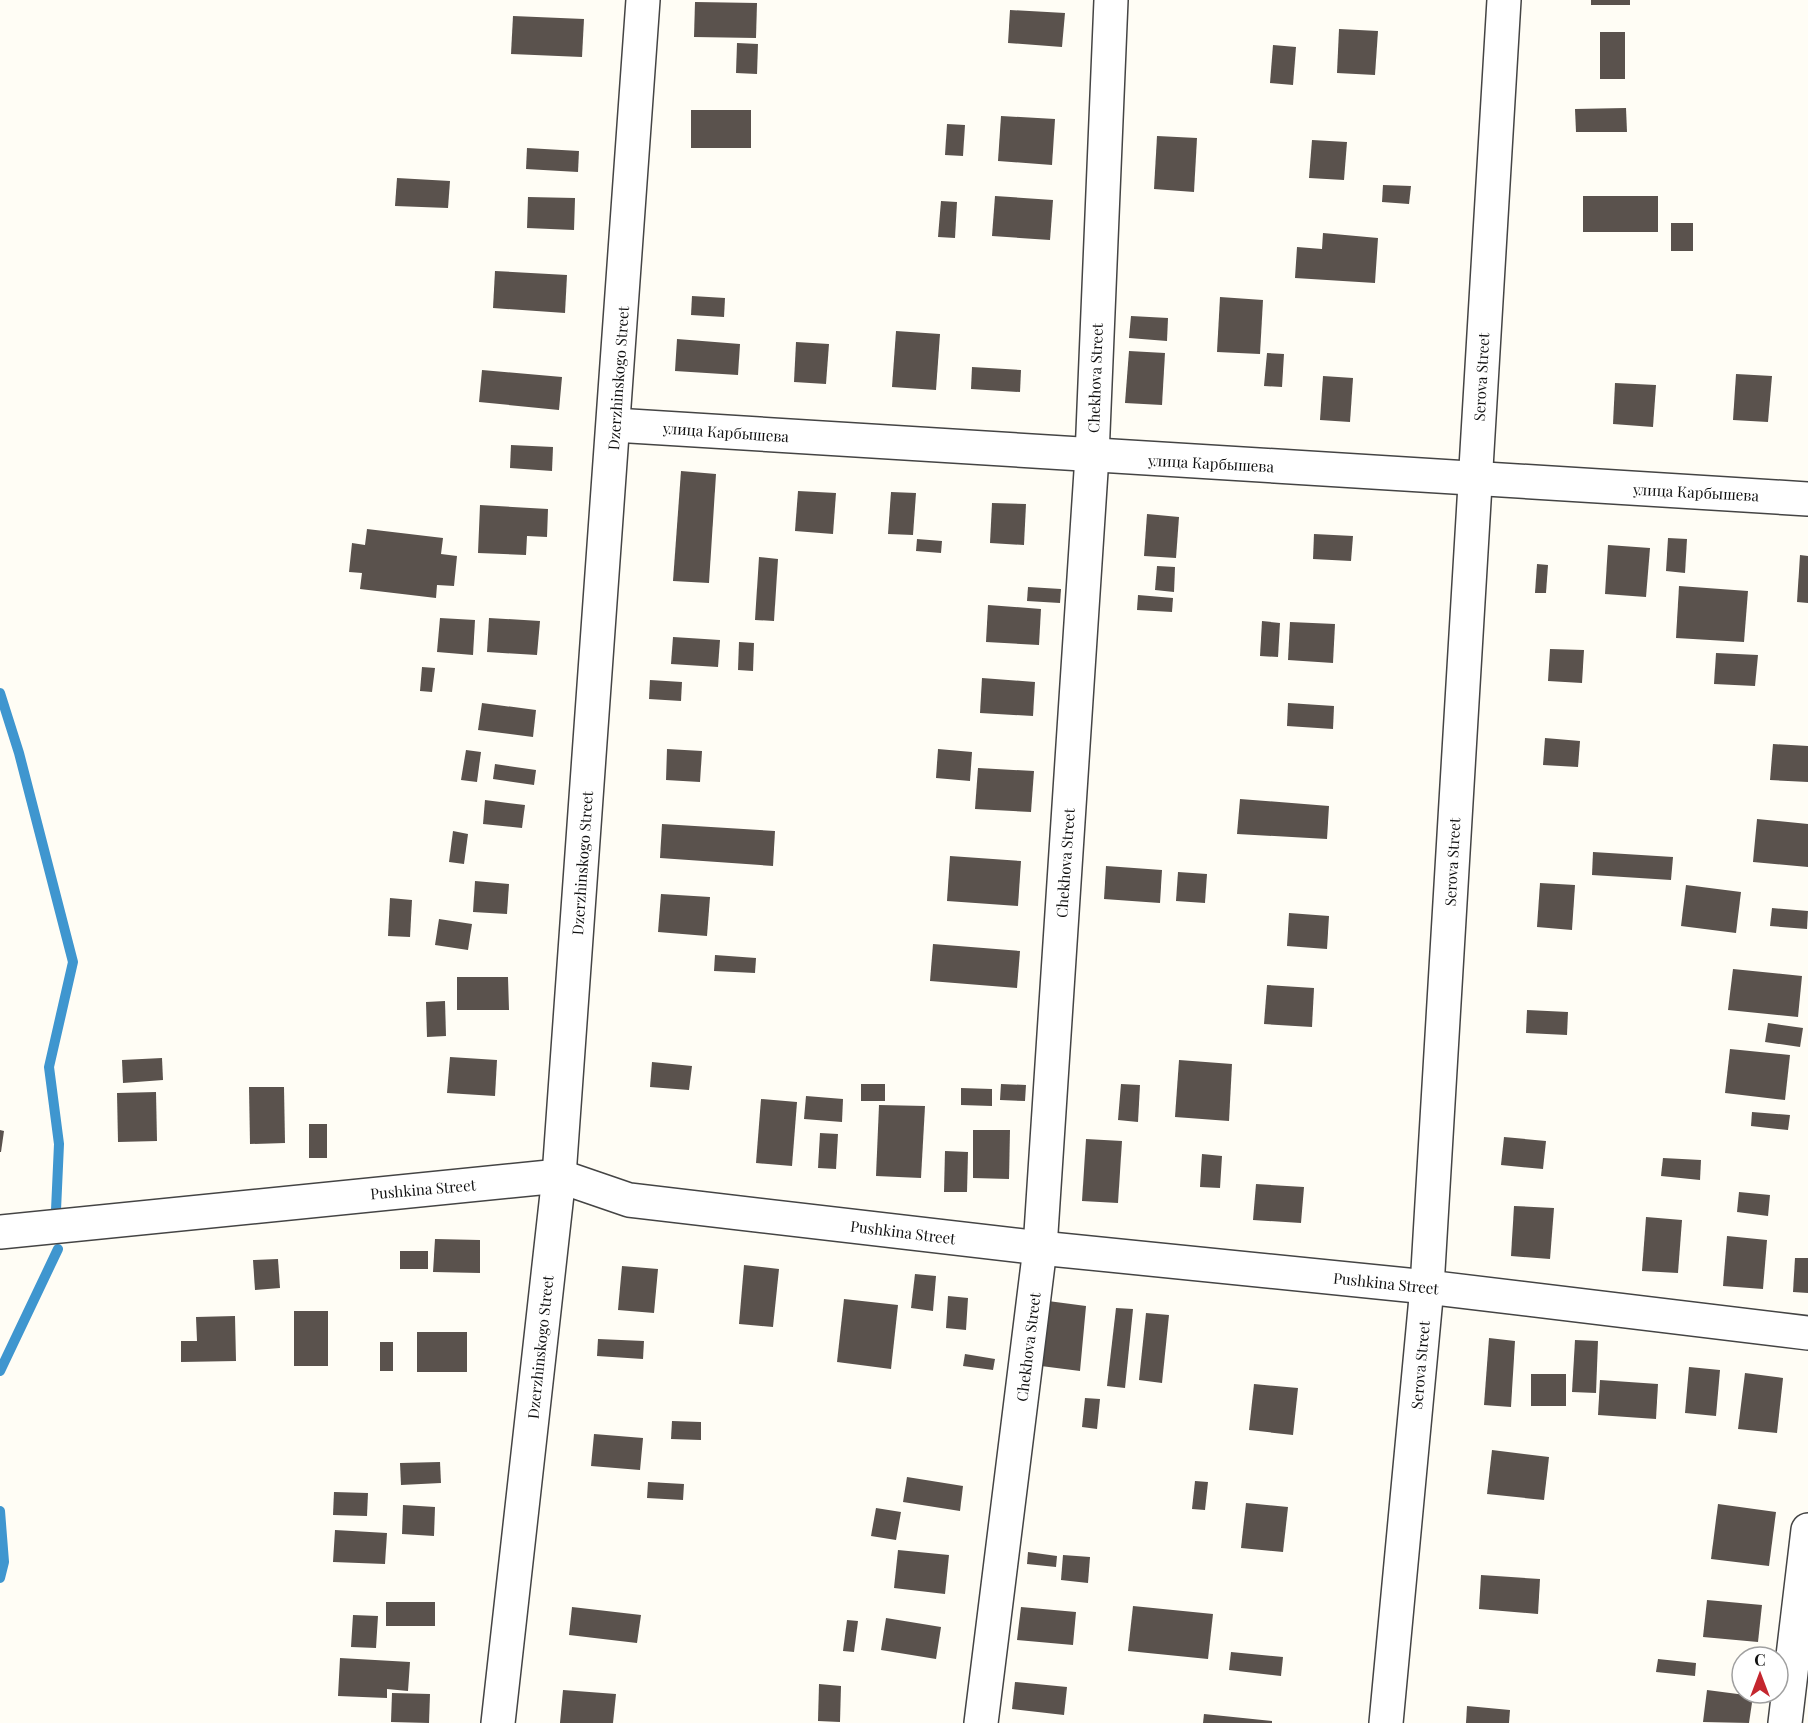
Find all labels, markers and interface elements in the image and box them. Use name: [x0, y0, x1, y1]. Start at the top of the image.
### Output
street label: Dzerzhinskogo Street: [603, 305, 633, 451]
street label: Chekhova Street: [1083, 322, 1107, 433]
street label: Serova Street: [1469, 331, 1493, 422]
street label: улица Карбышева: [661, 418, 790, 446]
street label: улица Карбышева: [1146, 450, 1275, 476]
street label: улица Карбышева: [1631, 479, 1760, 505]
street label: Dzerzhinskogo Street: [567, 790, 597, 936]
street label: Chekhova Street: [1051, 807, 1079, 919]
street label: Serova Street: [1440, 816, 1464, 907]
street label: Pushkina Street: [369, 1174, 477, 1204]
street label: Pushkina Street: [849, 1216, 957, 1248]
street label: Pushkina Street: [1332, 1268, 1440, 1299]
street label: Dzerzhinskogo Street: [523, 1274, 558, 1420]
street label: Chekhova Street: [1011, 1291, 1045, 1403]
street label: Serova Street: [1406, 1319, 1434, 1410]
north arrow: [1730, 1645, 1790, 1705]
text: С: [1754, 1649, 1766, 1670]

